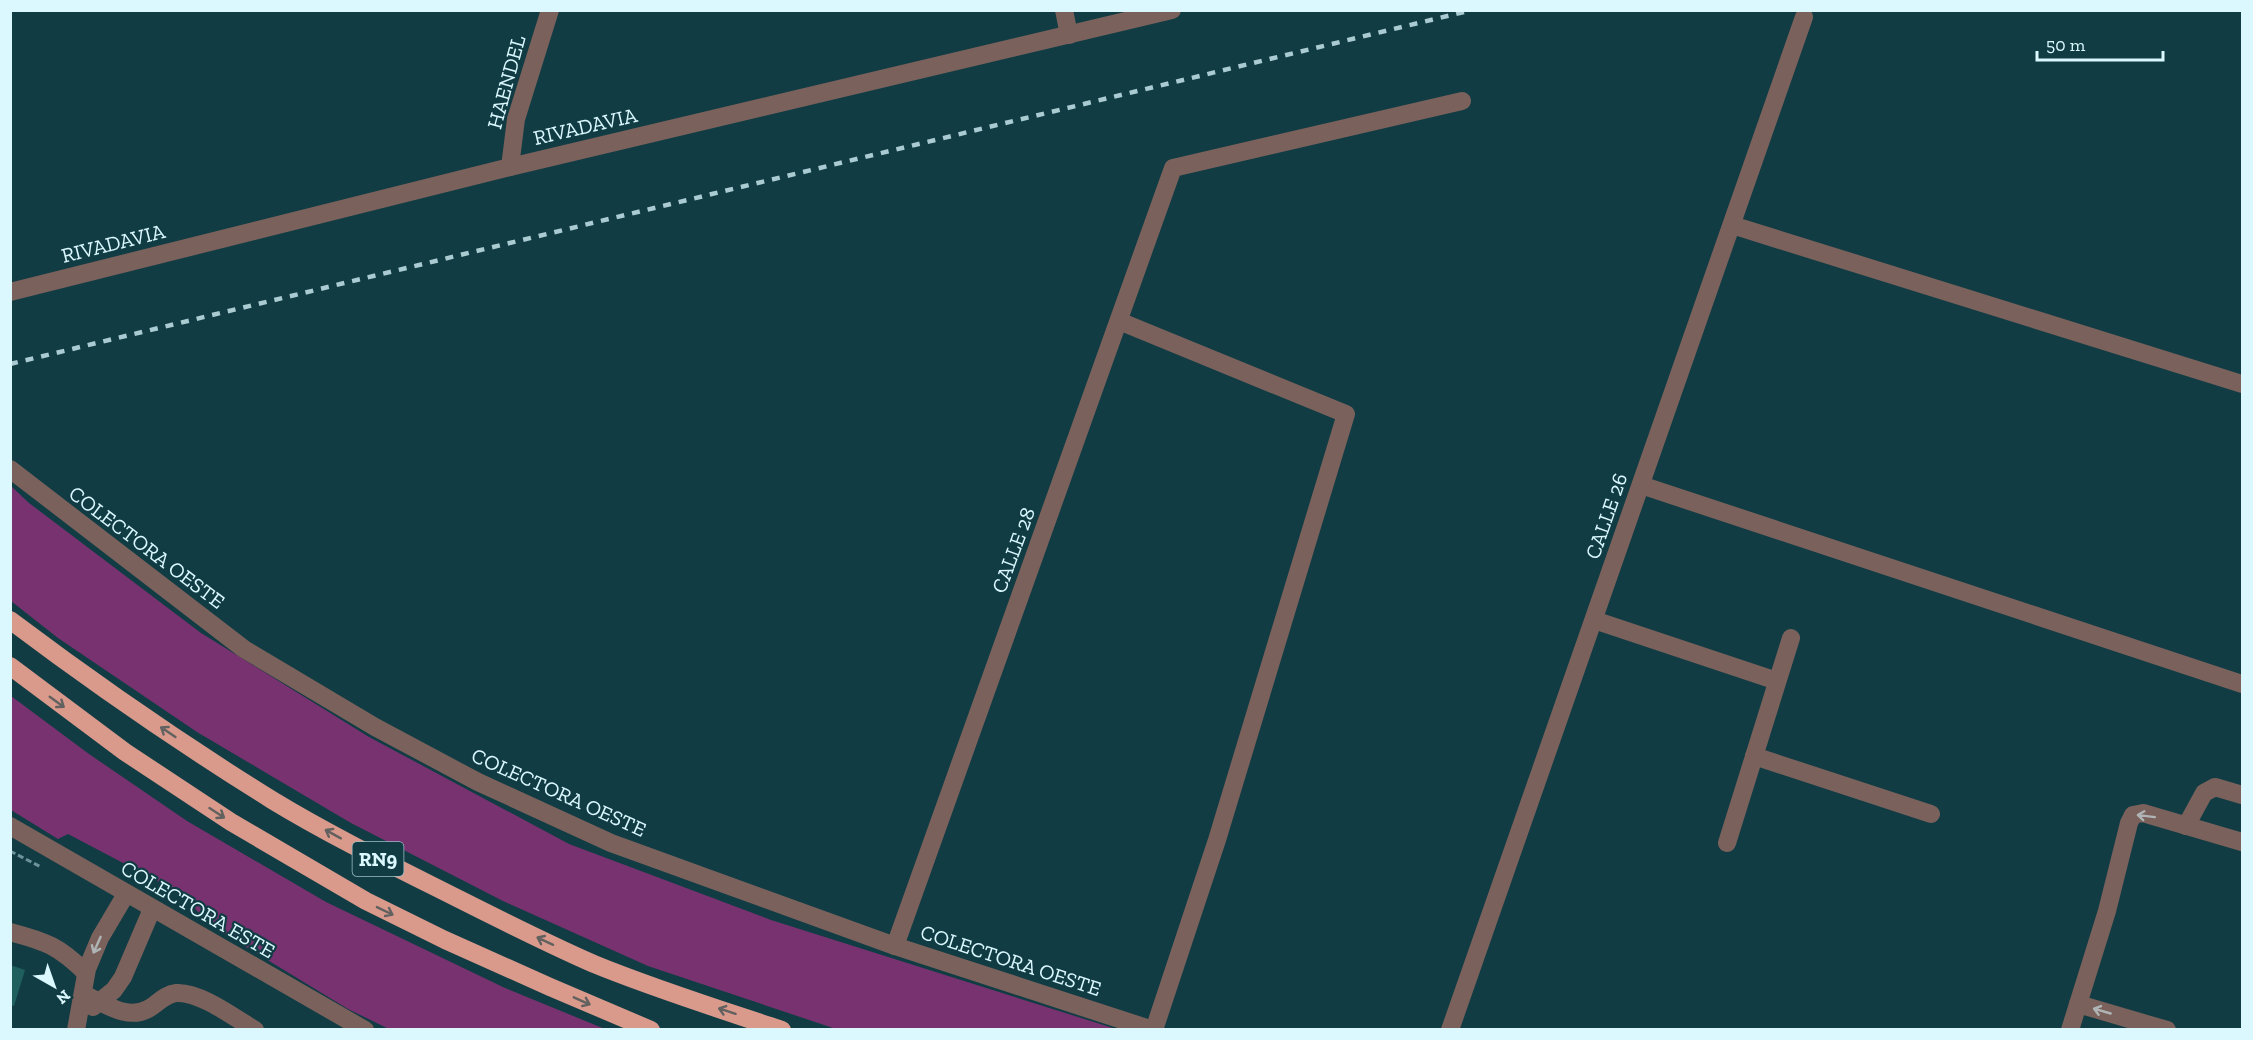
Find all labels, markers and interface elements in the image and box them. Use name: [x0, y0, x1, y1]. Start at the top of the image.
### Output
scale bar: [2037, 24, 2163, 62]
street label: HAENDEL: [482, 32, 531, 131]
text: 50 m: [2046, 34, 2086, 56]
street label: RIVADAVIA: [531, 102, 640, 150]
street label: RIVADAVIA: [59, 218, 168, 268]
street label: CALLE 26: [1580, 470, 1632, 562]
street label: COLECTORA OESTE: [64, 480, 230, 614]
street label: CALLE 28: [986, 504, 1040, 596]
one-way arrow: [48, 696, 64, 708]
one-way arrow: [160, 725, 177, 737]
street label: COLECTORA OESTE: [468, 742, 650, 842]
one-way arrow: [208, 807, 225, 819]
one-way arrow: [2137, 810, 2156, 821]
one-way arrow: [325, 828, 342, 840]
road number: RN9: [352, 842, 404, 876]
street label: COLECTORA ESTE: [117, 855, 279, 963]
one-way arrow: [376, 905, 394, 917]
street label: COLECTORA OESTE: [918, 919, 1104, 1001]
one-way arrow: [537, 934, 555, 946]
one-way arrow: [91, 935, 102, 953]
north arrow: [24, 956, 84, 1016]
text: N: [53, 986, 74, 1008]
one-way arrow: [572, 996, 590, 1007]
one-way arrow: [718, 1005, 737, 1016]
one-way arrow: [2093, 1005, 2112, 1016]

